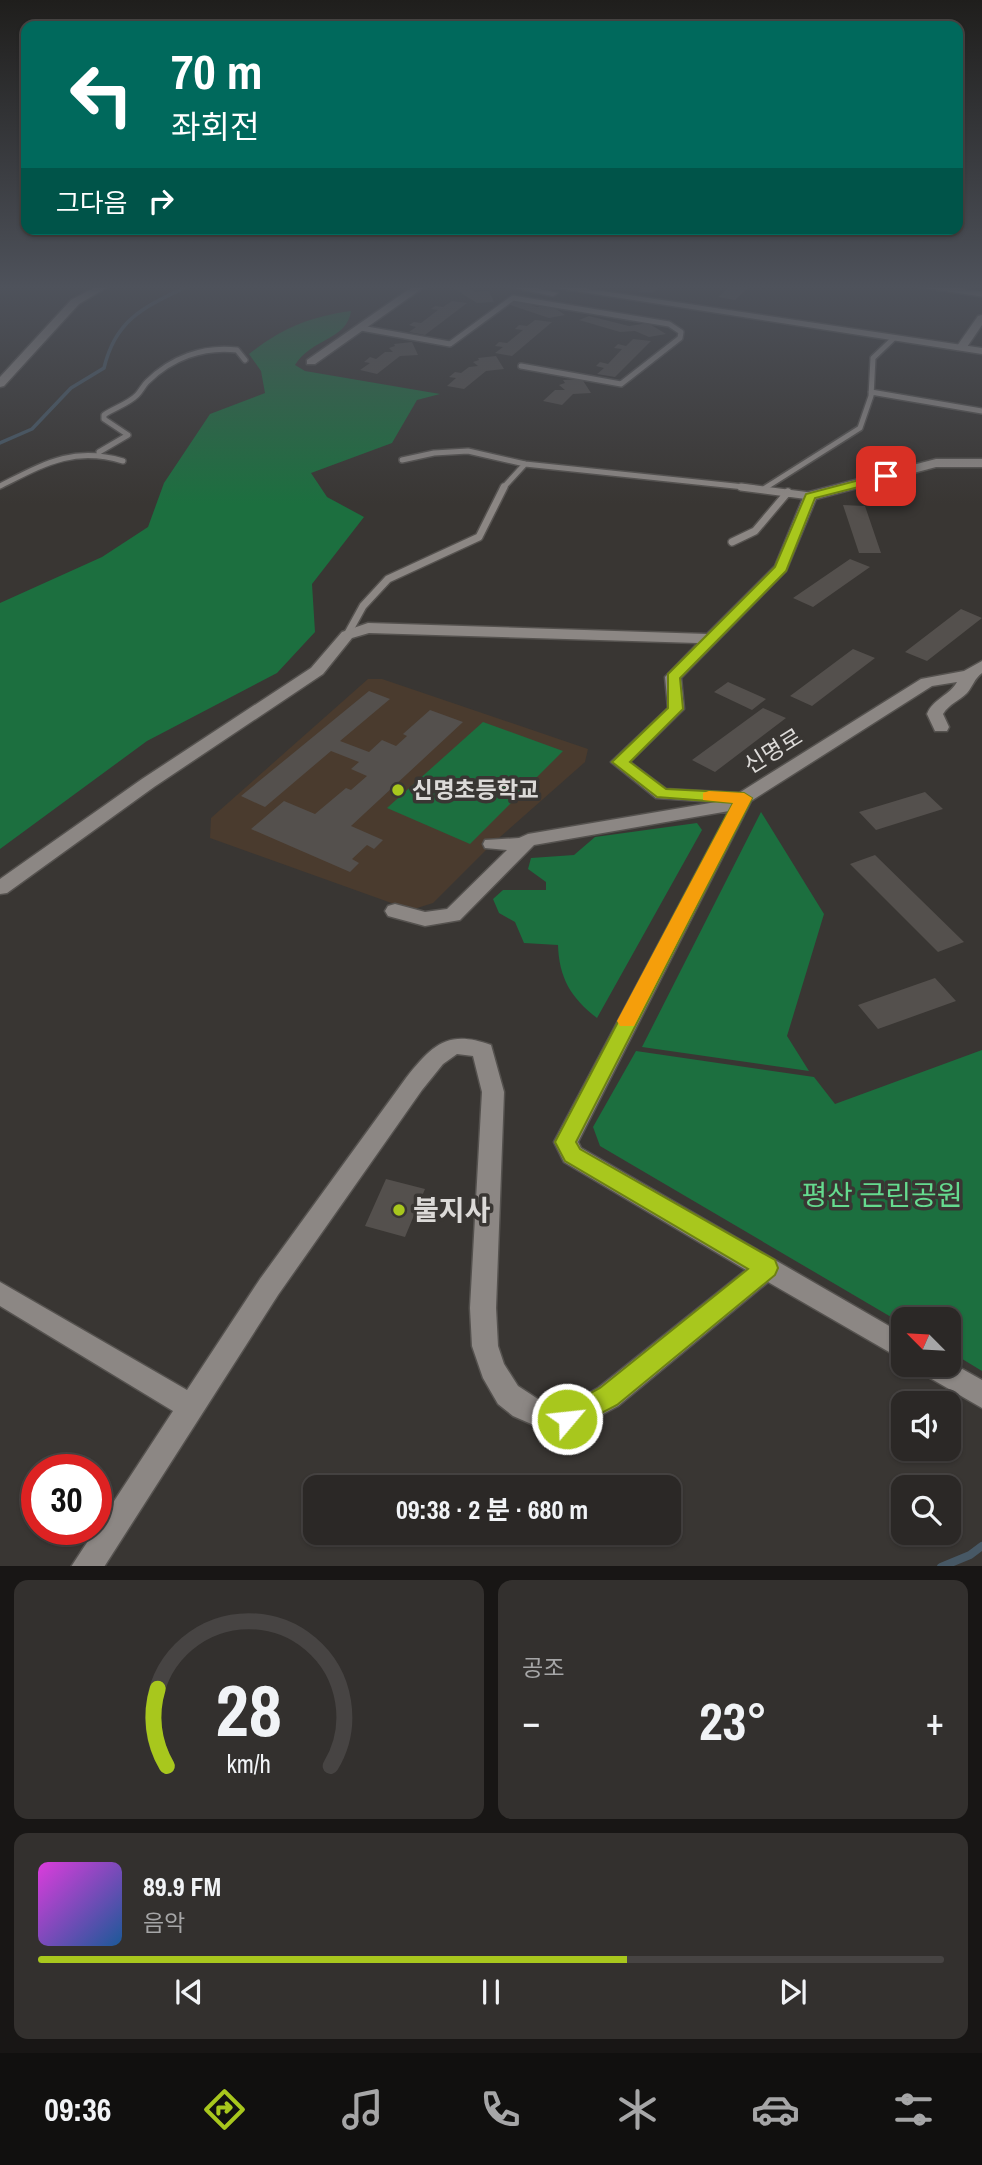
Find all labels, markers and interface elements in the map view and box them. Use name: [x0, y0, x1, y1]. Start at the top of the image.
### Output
text: 70 m: [171, 38, 263, 104]
icon: left: [56, 49, 147, 140]
text: 좌회전: [171, 105, 259, 148]
icon: right: [142, 182, 180, 220]
text: 그다음: [56, 185, 128, 220]
pin: [856, 446, 916, 506]
icon: arrive: [867, 457, 905, 495]
street label: 신명로: [738, 721, 808, 781]
place label: 신명초등학교: [412, 774, 539, 805]
marker: 신명초등학교: [390, 782, 406, 798]
park label: 평산 근린공원: [802, 1176, 962, 1214]
place label: 불지사: [413, 1191, 491, 1229]
marker: 불지사: [391, 1202, 407, 1218]
north arrow: [891, 1307, 961, 1377]
map controls: [891, 1307, 961, 1545]
position arrow: [530, 1382, 604, 1456]
button: sound: [891, 1391, 961, 1461]
speed limit sign: 30: [21, 1454, 112, 1545]
button: search: [891, 1475, 961, 1545]
text: 09:38 · 2 분 · 680 m: [396, 1492, 588, 1527]
text: 공조: [522, 1652, 564, 1683]
text: 28: [216, 1661, 282, 1759]
text: 23°: [699, 1686, 767, 1756]
text: −: [522, 1696, 540, 1747]
text: +: [926, 1696, 944, 1747]
text: km/h: [227, 1746, 271, 1780]
text: 89.9 FM: [143, 1869, 221, 1904]
text: 음악: [143, 1907, 185, 1938]
icon: previous: [170, 1973, 208, 2011]
icon: pause: [472, 1973, 510, 2011]
icon: next: [774, 1973, 812, 2011]
icon: directions: [200, 2085, 249, 2134]
icon: music: [338, 2085, 387, 2134]
icon: phone: [476, 2085, 525, 2134]
icon: climate: [613, 2085, 662, 2134]
icon: car: [751, 2085, 800, 2134]
icon: filters: [889, 2085, 938, 2134]
text: 09:36: [44, 2088, 111, 2131]

